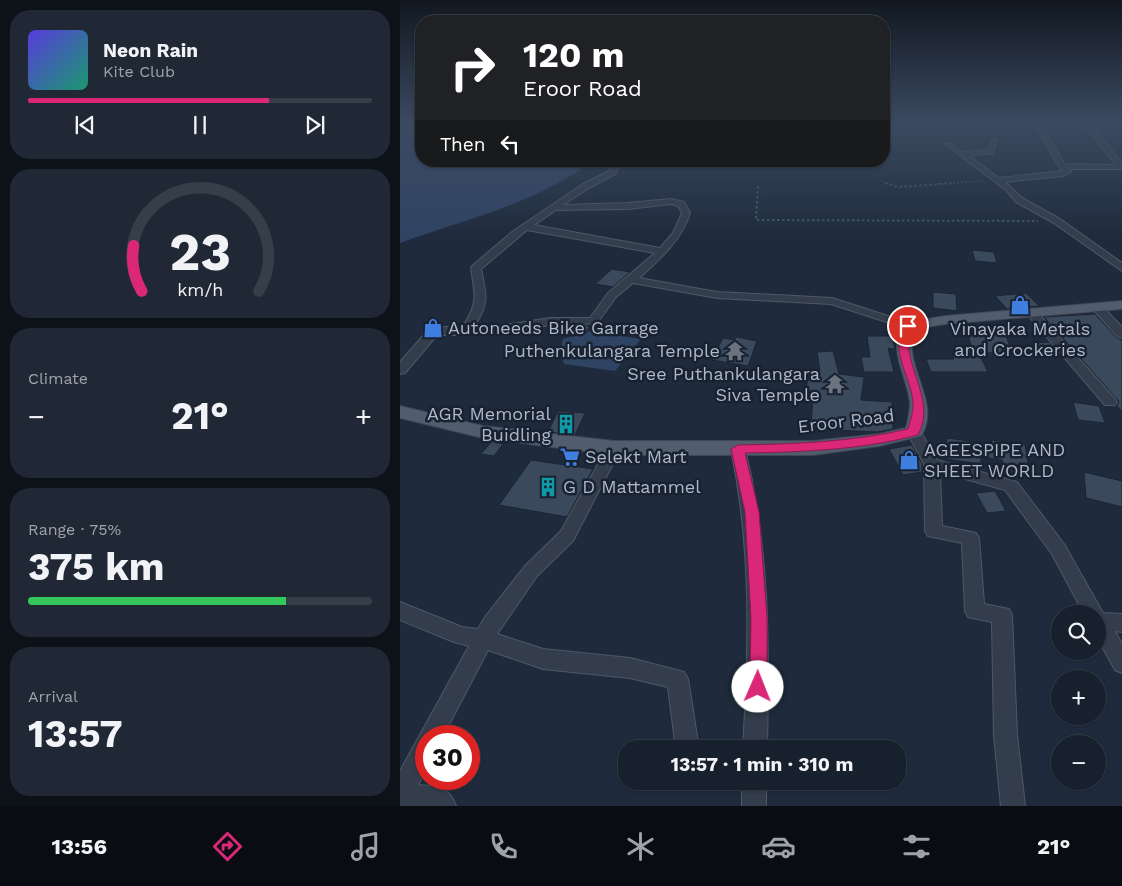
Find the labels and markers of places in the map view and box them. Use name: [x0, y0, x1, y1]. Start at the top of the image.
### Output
shop icon: Vinayaka Metals and Crockeries: [1009, 294, 1031, 316]
pin: [887, 305, 929, 347]
shop icon: Autoneeds Bike Garrage: [422, 317, 444, 339]
place label: Autoneeds Bike Garrage: [448, 317, 659, 338]
place label: Vinayaka Metals and Crockeries: [950, 318, 1090, 360]
place label: Puthenkulangara Temple: [504, 340, 720, 361]
temple icon: Puthenkulangara Temple: [724, 340, 746, 362]
place label: Sree Puthankulangara Siva Temple: [627, 363, 820, 405]
temple icon: Sree Puthankulangara Siva Temple: [824, 373, 846, 395]
place label: AGR Memorial Buidling: [427, 403, 551, 445]
building icon: AGR Memorial Buidling: [555, 413, 577, 435]
place label: AGEESPIPE AND SHEET WORLD: [924, 439, 1065, 481]
supermarket icon: Selekt Mart: [559, 446, 581, 468]
place label: Selekt Mart: [585, 446, 687, 467]
shop icon: AGEESPIPE AND SHEET WORLD: [898, 449, 920, 471]
building icon: G D Mattammel: [537, 476, 559, 498]
place label: G D Mattammel: [563, 476, 701, 497]

